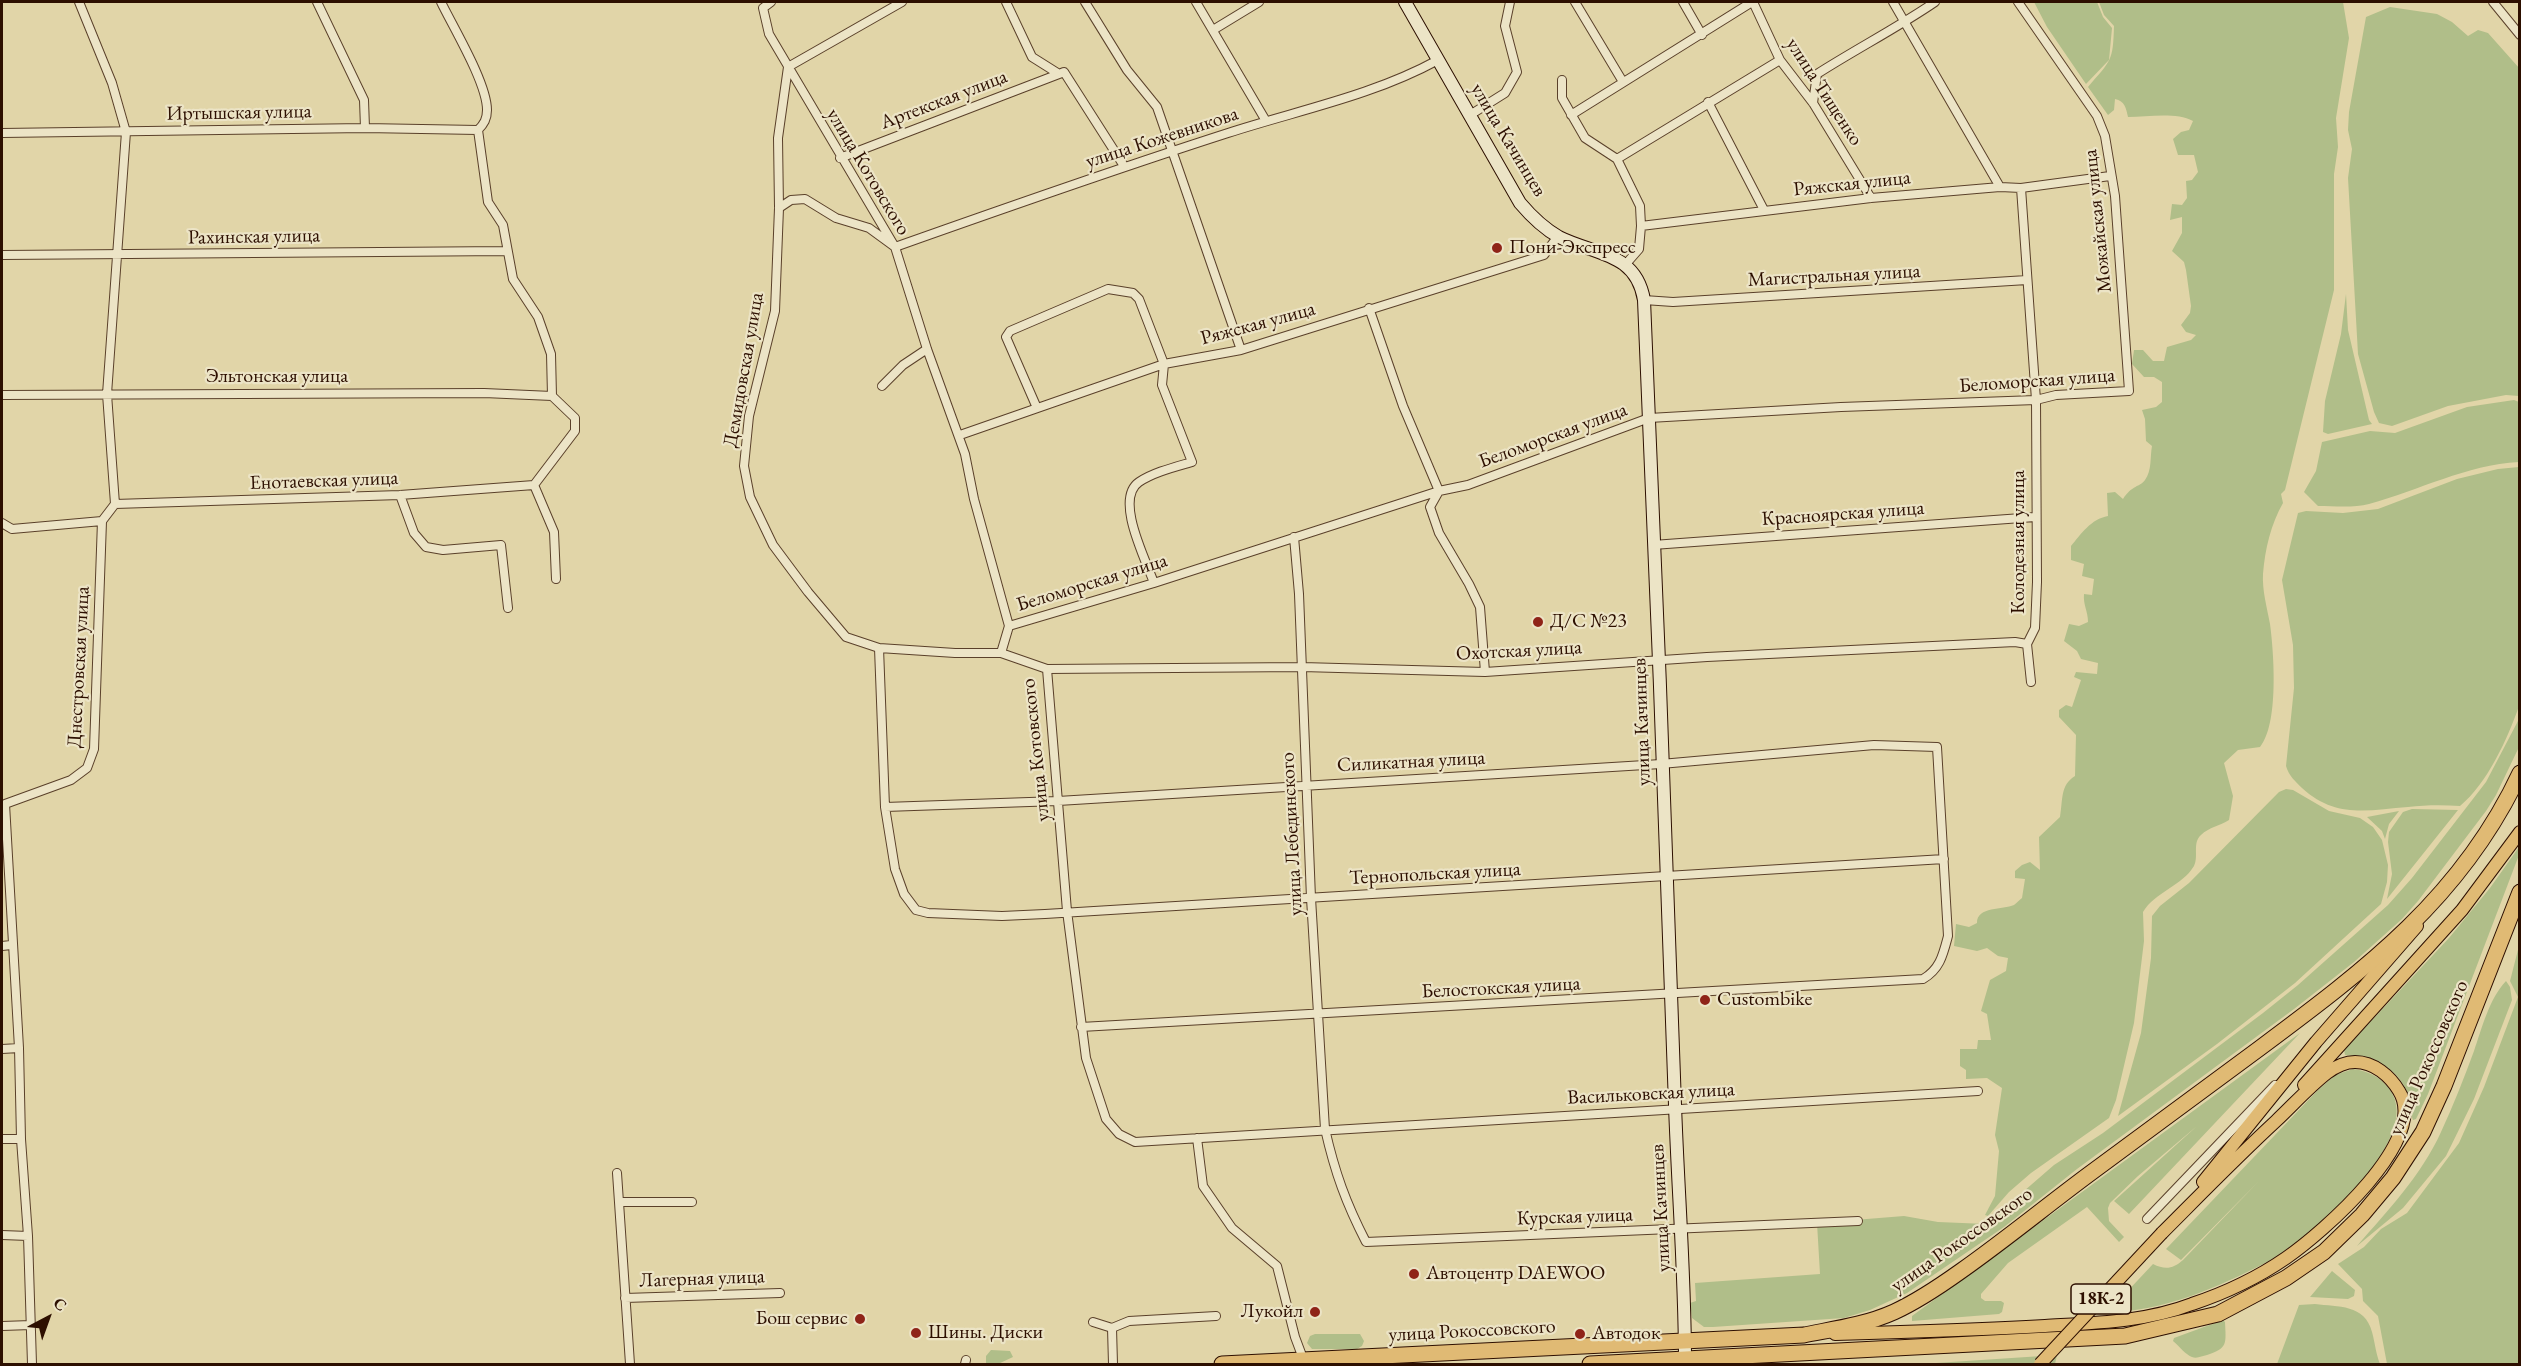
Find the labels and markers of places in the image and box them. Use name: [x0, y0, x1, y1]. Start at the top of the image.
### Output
place label: Пони-Экспресс: [1509, 236, 1636, 260]
marker: Пони-Экспресс: [1490, 241, 1504, 255]
place label: Д/С №23: [1550, 610, 1627, 634]
marker: Д/С №23: [1531, 615, 1545, 629]
place label: Custombike: [1717, 988, 1812, 1012]
marker: Custombike: [1698, 993, 1712, 1007]
place label: Автоцентр DAEWOO: [1426, 1262, 1605, 1286]
marker: Автоцентр DAEWOO: [1407, 1267, 1421, 1281]
place label: Лукойл: [1241, 1300, 1303, 1324]
marker: Лукойл: [1308, 1305, 1322, 1319]
place label: Бош сервис: [755, 1307, 848, 1331]
marker: Бош сервис: [853, 1312, 867, 1326]
place label: Шины. Диски: [928, 1321, 1043, 1345]
place label: Автодок: [1592, 1322, 1660, 1346]
marker: Шины. Диски: [909, 1326, 923, 1340]
marker: Автодок: [1573, 1327, 1587, 1341]

